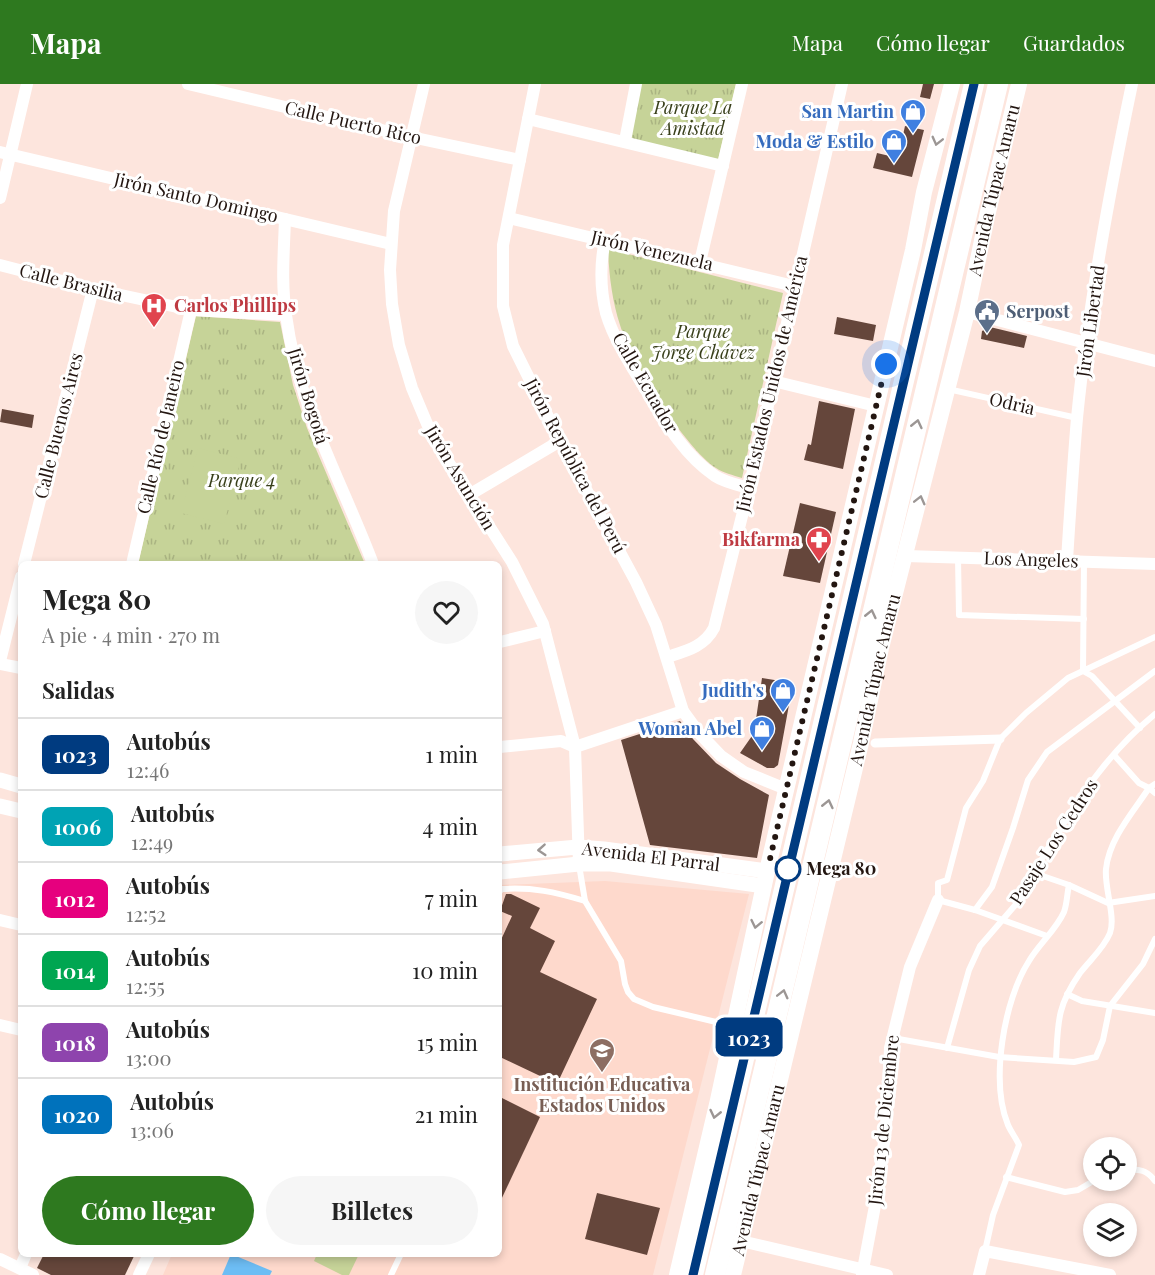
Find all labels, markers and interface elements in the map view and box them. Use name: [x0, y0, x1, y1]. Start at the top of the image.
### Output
text: Mapa: [30, 24, 102, 61]
text: Mapa: [792, 28, 843, 56]
text: Cómo llegar: [876, 28, 990, 56]
text: Guardados: [1023, 28, 1125, 56]
street label: Calle Puerto Rico: [283, 95, 424, 149]
park label: Parque La Amistad: [653, 95, 732, 140]
shop icon: San Martin: [898, 97, 928, 135]
place label: San Martin: [802, 99, 894, 123]
street label: Avenida Túpac Amaru: [962, 101, 1025, 279]
shop icon: Moda & Estilo: [879, 127, 909, 165]
place label: Moda & Estilo: [756, 129, 874, 153]
one-way arrow: [932, 136, 945, 146]
street label: Jirón Santo Domingo: [111, 166, 281, 228]
street label: Jirón Venezuela: [588, 224, 716, 276]
street label: Jirón Estados Unidos de América: [730, 253, 812, 515]
street label: Calle Brasilia: [17, 258, 126, 306]
street label: Jirón Libertad: [1070, 263, 1110, 379]
hospital icon: Carlos Phillips: [139, 291, 169, 329]
place label: Carlos Phillips: [174, 293, 296, 317]
public building icon: Serpost: [972, 297, 1002, 335]
place label: Serpost: [1006, 299, 1070, 323]
park label: Parque Jorge Chávez: [651, 319, 756, 364]
street label: Calle Ecuador: [607, 328, 684, 437]
street label: Jirón Bogotá: [283, 344, 335, 447]
your location: [871, 349, 901, 379]
street label: Calle Buenos Aires: [28, 350, 88, 501]
street label: Calle Río de Janeiro: [131, 357, 189, 516]
street label: Jirón República del Perú: [519, 373, 632, 558]
street label: Odria: [987, 386, 1037, 420]
one-way arrow: [909, 419, 922, 429]
street label: Jirón Asunción: [420, 420, 502, 535]
park label: Parque 4: [207, 468, 276, 492]
one-way arrow: [913, 495, 926, 505]
pharmacy icon: Bikfarma: [804, 525, 834, 563]
place label: Bikfarma: [722, 527, 801, 551]
street label: Los Angeles: [983, 545, 1079, 573]
text: Mega 80: [42, 580, 151, 617]
button: heart: [415, 581, 478, 644]
street label: Avenida Túpac Amaru: [843, 590, 906, 769]
one-way arrow: [864, 609, 877, 619]
text: A pie · 4 min · 270 m: [42, 621, 220, 648]
text: Salidas: [42, 675, 115, 705]
shop icon: Judith's: [768, 676, 798, 714]
place label: Judith's: [701, 678, 764, 702]
shop icon: Woman Abel: [747, 714, 777, 752]
place label: Woman Abel: [637, 716, 742, 740]
text: Autobús: [127, 726, 211, 756]
text: 1 min: [425, 739, 478, 769]
text: 1023: [54, 740, 97, 768]
text: 12:46: [127, 756, 169, 783]
street label: Pasaje Los Cedros: [1004, 774, 1103, 909]
text: Autobús: [131, 798, 215, 828]
one-way arrow: [820, 799, 833, 809]
text: 4 min: [423, 811, 478, 841]
text: 1006: [54, 812, 101, 840]
text: 12:49: [131, 828, 173, 855]
street label: Avenida El Parral: [580, 836, 722, 876]
one-way arrow: [538, 844, 547, 857]
marker: Mega 80: [775, 856, 801, 882]
place label: Mega 80: [806, 856, 876, 880]
text: Autobús: [126, 870, 210, 900]
text: 7 min: [425, 883, 478, 913]
text: 1012: [55, 884, 95, 912]
text: 12:52: [126, 900, 166, 927]
one-way arrow: [750, 919, 763, 929]
text: Autobús: [126, 942, 210, 972]
text: 10 min: [412, 955, 478, 985]
text: 1014: [55, 956, 95, 984]
text: 12:55: [126, 972, 165, 999]
one-way arrow: [776, 989, 789, 999]
text: Autobús: [126, 1014, 210, 1044]
line badge: 1023: [707, 1018, 791, 1056]
text: 1023: [728, 1023, 770, 1051]
text: 15 min: [417, 1027, 478, 1057]
text: 1018: [54, 1028, 96, 1056]
street label: Jirón 13 de Diciembre: [862, 1034, 904, 1207]
school or university icon: Institución Educativa Estados Unidos: [587, 1036, 617, 1074]
text: 13:00: [126, 1044, 171, 1071]
place label: Institución Educativa Estados Unidos: [514, 1072, 691, 1117]
street label: Avenida Túpac Amaru: [725, 1081, 790, 1259]
text: Autobús: [130, 1086, 214, 1116]
text: 21 min: [415, 1099, 478, 1129]
text: 1020: [54, 1100, 100, 1128]
one-way arrow: [709, 1109, 722, 1119]
text: 13:06: [130, 1116, 174, 1143]
map controls: [1083, 1137, 1137, 1257]
button: locate: [1083, 1137, 1137, 1191]
button: Cómo llegar: [42, 1176, 254, 1245]
button: Billetes: [266, 1176, 478, 1245]
button: layers: [1083, 1203, 1137, 1257]

